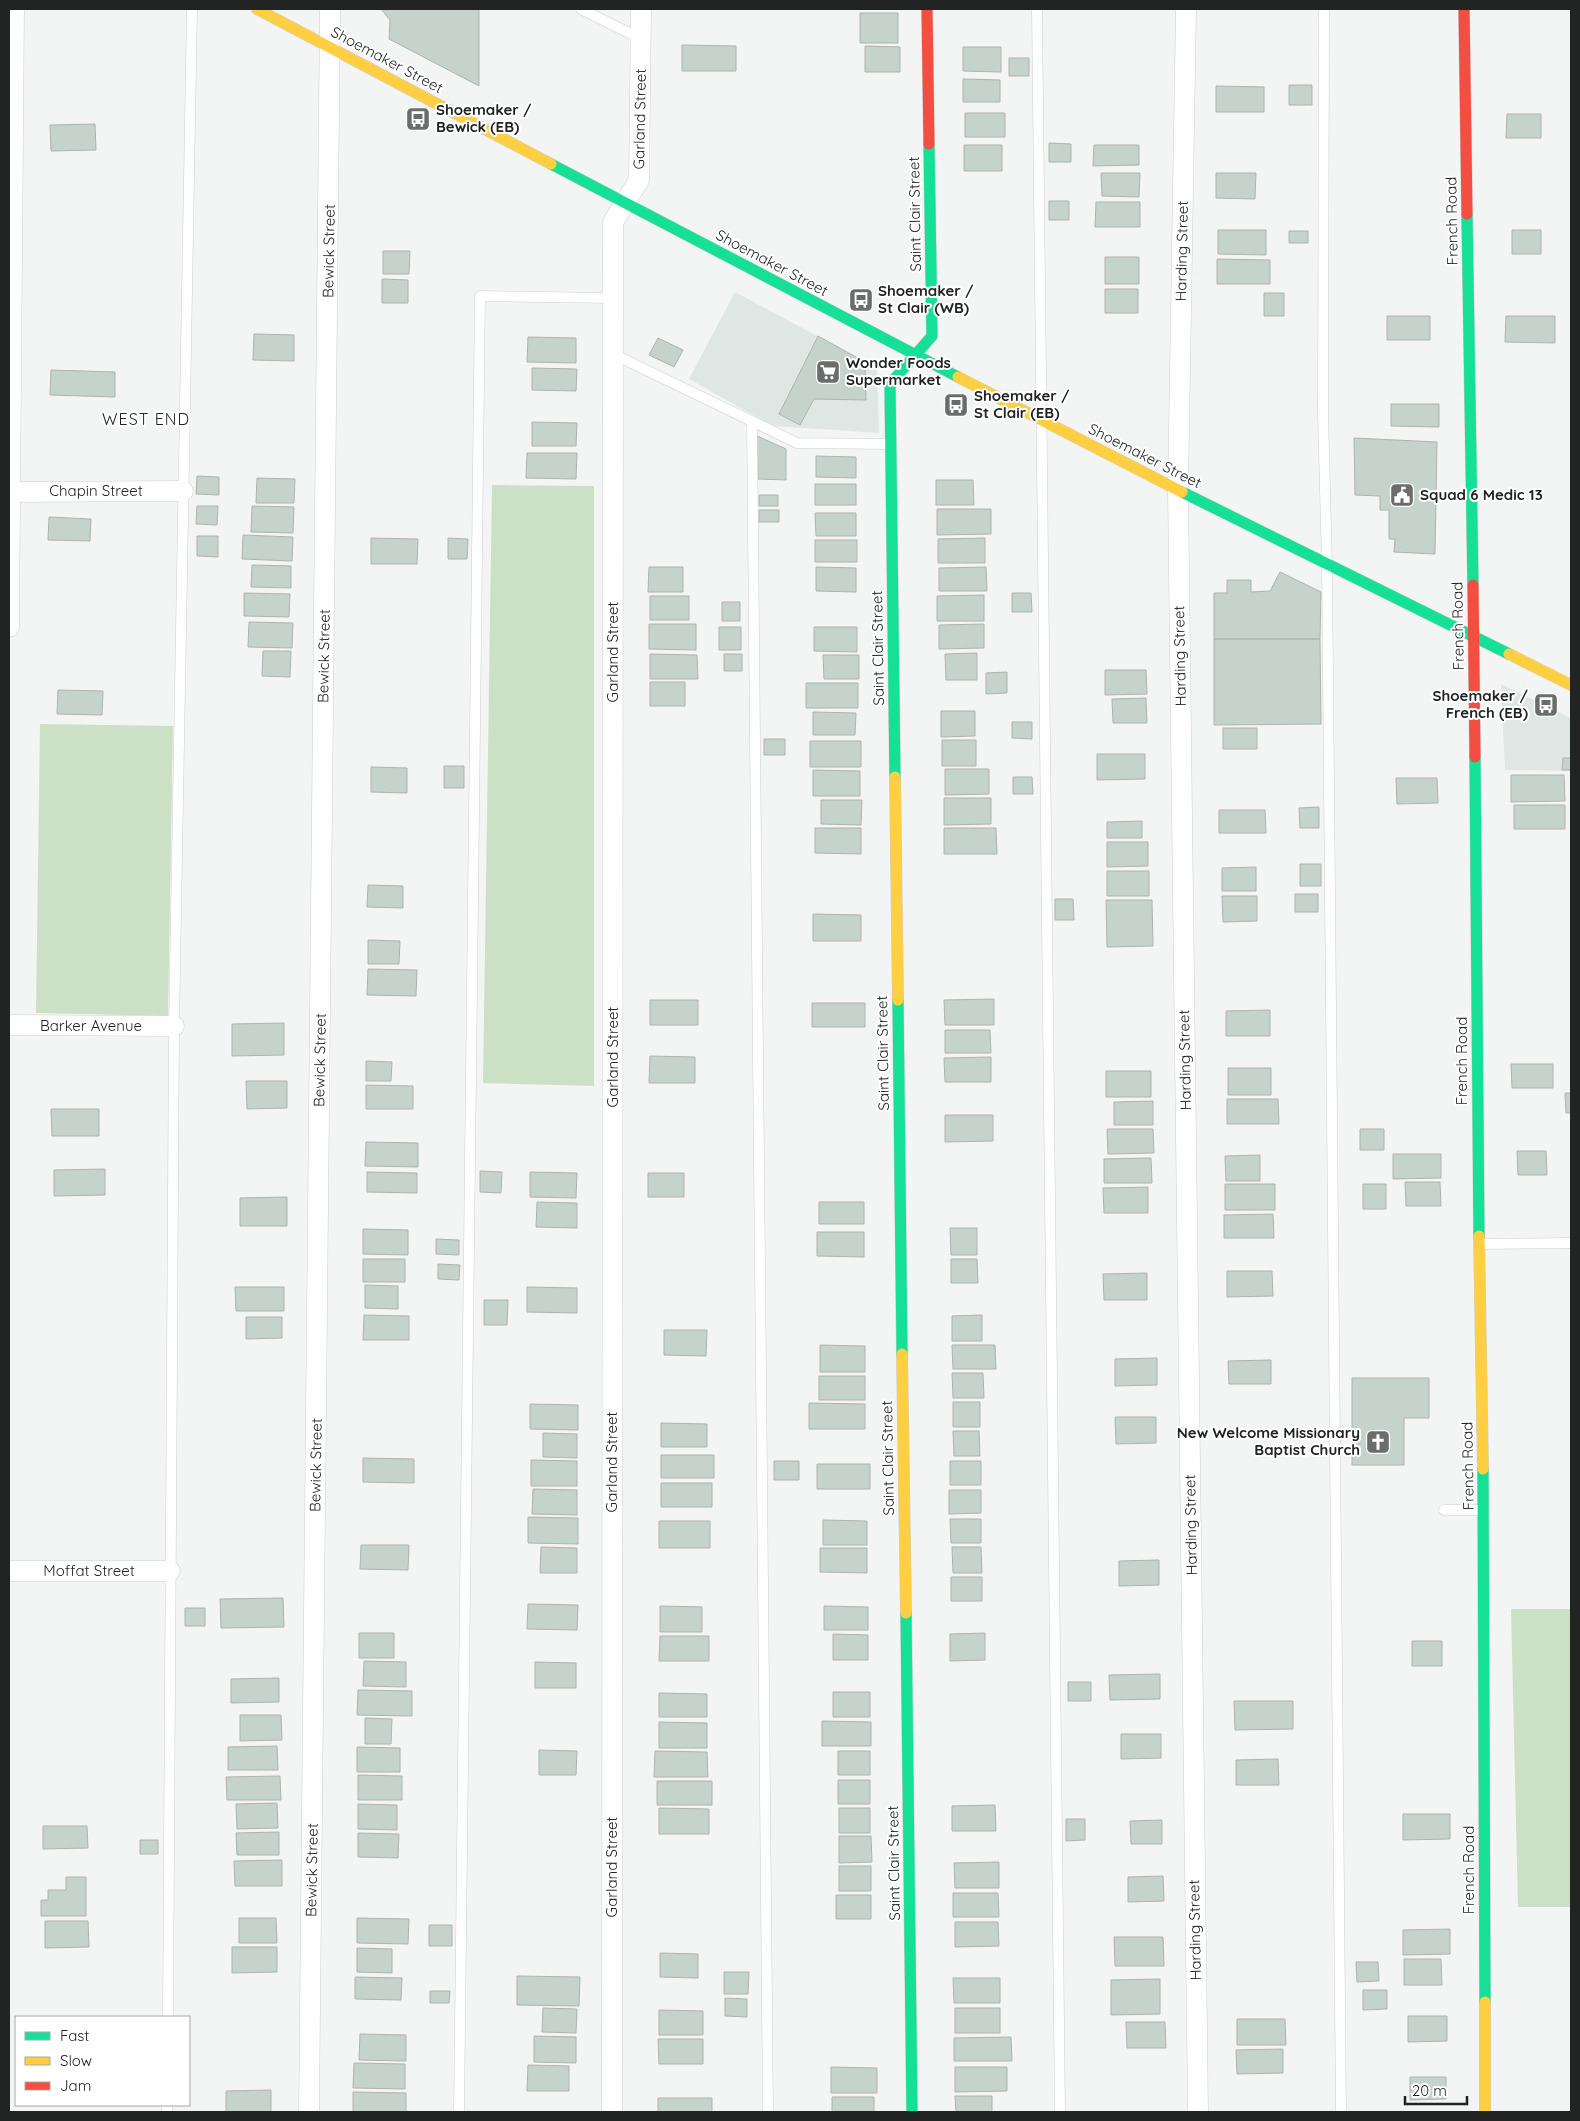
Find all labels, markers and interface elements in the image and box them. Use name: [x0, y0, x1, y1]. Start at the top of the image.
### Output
street label: Shoemaker Street: [328, 22, 447, 97]
street label: Garland Street: [629, 68, 650, 170]
place label: Shoemaker / Bewick (EB): [436, 100, 532, 136]
bus stop icon: Shoemaker / Bewick (EB): [405, 106, 431, 132]
street label: Saint Clair Street: [904, 156, 925, 272]
street label: French Road: [1441, 177, 1462, 265]
street label: Harding Street: [1171, 200, 1192, 302]
street label: Bewick Street: [318, 204, 339, 298]
street label: Shoemaker Street: [713, 225, 832, 300]
place label: Shoemaker / St Clair (WB): [878, 281, 974, 317]
bus stop icon: Shoemaker / St Clair (WB): [848, 287, 874, 313]
place label: Wonder Foods Supermarket: [846, 353, 951, 389]
supermarket icon: Wonder Foods Supermarket: [815, 359, 841, 385]
place label: Shoemaker / St Clair (EB): [974, 386, 1070, 422]
bus stop icon: Shoemaker / St Clair (EB): [943, 392, 969, 418]
district label: WEST END: [102, 409, 190, 429]
street label: Shoemaker Street: [1086, 419, 1205, 492]
street label: Chapin Street: [49, 481, 143, 500]
public building icon: Squad 6 Medic 13: [1389, 482, 1415, 508]
place label: Squad 6 Medic 13: [1420, 485, 1543, 504]
street label: French Road: [1447, 582, 1468, 670]
street label: Saint Clair Street: [867, 590, 888, 706]
street label: Garland Street: [603, 602, 622, 702]
street label: Harding Street: [1169, 605, 1190, 707]
street label: Bewick Street: [313, 609, 334, 703]
place label: Shoemaker / French (EB): [1433, 686, 1528, 722]
bus stop icon: Shoemaker / French (EB): [1533, 692, 1559, 718]
street label: Saint Clair Street: [872, 995, 893, 1111]
street label: Garland Street: [603, 1007, 622, 1107]
street label: Harding Street: [1174, 1009, 1195, 1111]
street label: Bewick Street: [309, 1013, 330, 1107]
street label: Barker Avenue: [40, 1016, 142, 1035]
street label: French Road: [1452, 1017, 1471, 1105]
street label: Saint Clair Street: [877, 1400, 898, 1516]
street label: Garland Street: [602, 1412, 621, 1512]
street label: Bewick Street: [305, 1418, 326, 1512]
street label: French Road: [1457, 1422, 1478, 1510]
place label: New Welcome Missionary Baptist Church: [1177, 1423, 1360, 1459]
church icon: New Welcome Missionary Baptist Church: [1365, 1429, 1391, 1455]
street label: Harding Street: [1180, 1474, 1201, 1576]
street label: Moffat Street: [43, 1561, 135, 1580]
street label: Saint Clair Street: [883, 1805, 904, 1921]
street label: Garland Street: [602, 1817, 621, 1917]
street label: Bewick Street: [301, 1823, 322, 1917]
street label: French Road: [1459, 1826, 1478, 1914]
street label: Harding Street: [1184, 1879, 1205, 1981]
legend: [15, 2016, 190, 2106]
text: Fast: [60, 2026, 89, 2045]
text: Slow: [60, 2051, 92, 2070]
scale bar: [1405, 2074, 1468, 2106]
text: Jam: [60, 2076, 91, 2095]
text: 20 m: [1412, 2081, 1447, 2100]

